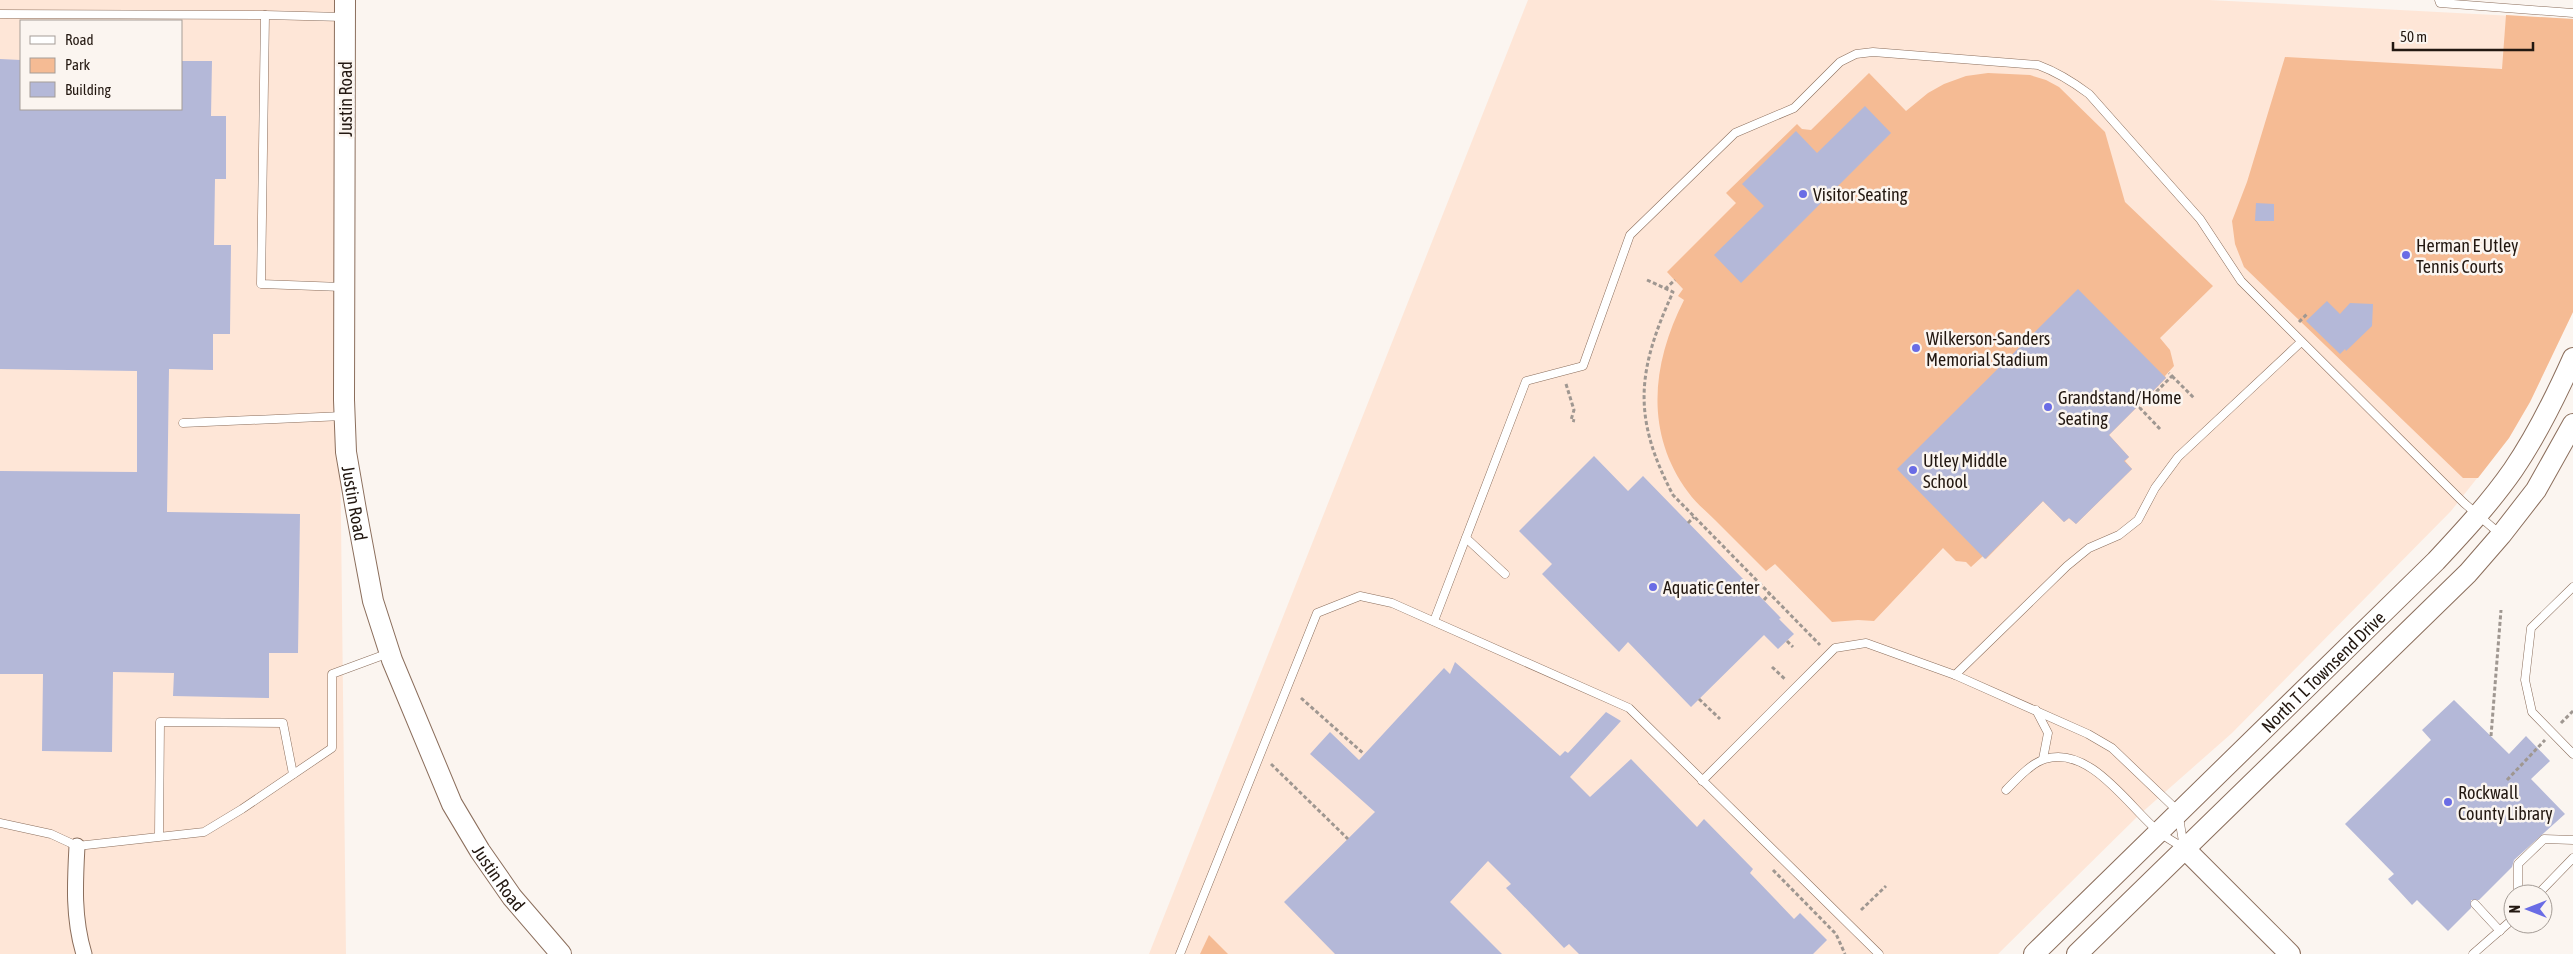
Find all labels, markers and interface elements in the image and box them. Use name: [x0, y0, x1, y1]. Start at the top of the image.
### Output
legend: [20, 20, 182, 110]
scale bar: [2393, 20, 2533, 52]
text: 50 m: [2400, 28, 2427, 45]
text: Road: [65, 31, 94, 48]
text: Park: [65, 56, 90, 73]
street label: Justin Road: [335, 61, 356, 137]
text: Building: [65, 81, 111, 98]
place label: Visitor Seating: [1813, 184, 1908, 205]
marker: Visitor Seating: [1797, 188, 1809, 200]
place label: Herman E Utley Tennis Courts: [2416, 235, 2518, 277]
marker: Herman E Utley Tennis Courts: [2400, 249, 2412, 261]
place label: Wilkerson-Sanders Memorial Stadium: [1926, 328, 2050, 370]
marker: Wilkerson-Sanders Memorial Stadium: [1910, 342, 1922, 354]
place label: Grandstand/Home Seating: [2058, 387, 2181, 429]
marker: Grandstand/Home Seating: [2042, 401, 2054, 413]
place label: Utley Middle School: [1923, 450, 2007, 492]
street label: Justin Road: [338, 464, 372, 542]
marker: Utley Middle School: [1907, 464, 1919, 476]
place label: Aquatic Center: [1663, 577, 1760, 598]
marker: Aquatic Center: [1647, 581, 1659, 593]
street label: North T L Townsend Drive: [2257, 607, 2389, 737]
place label: Rockwall County Library: [2458, 782, 2553, 824]
marker: Rockwall County Library: [2442, 796, 2454, 808]
street label: Justin Road: [468, 841, 530, 915]
north arrow: [2503, 884, 2553, 934]
text: N: [2507, 905, 2523, 913]

